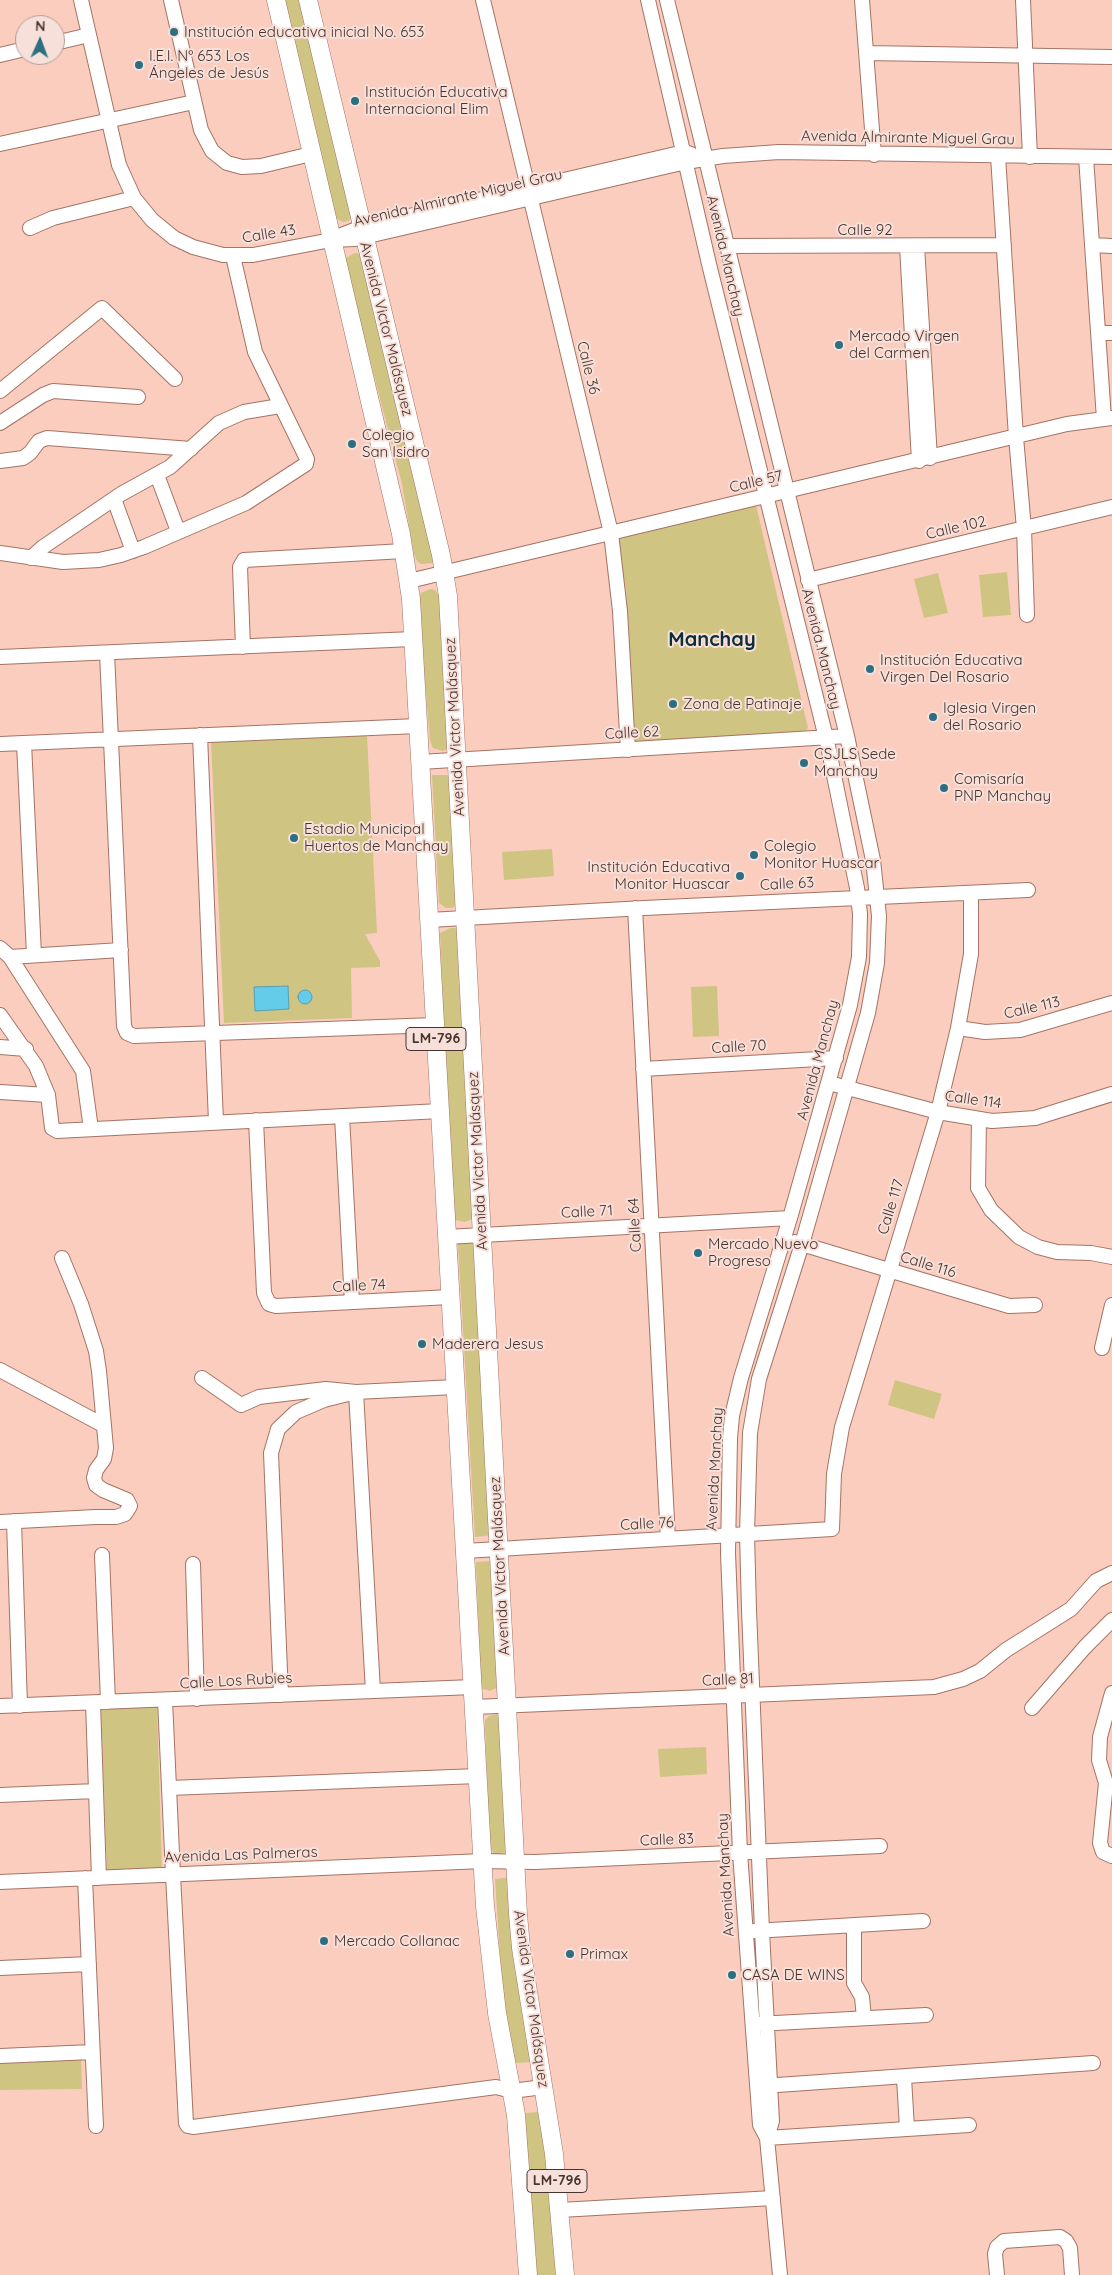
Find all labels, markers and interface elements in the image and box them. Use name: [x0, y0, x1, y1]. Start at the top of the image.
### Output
north arrow: [15, 15, 65, 65]
text: N: [35, 17, 46, 35]
place label: Institución educativa inicial No. 653: [184, 23, 424, 41]
marker: Institución educativa inicial No. 653: [168, 26, 180, 38]
place label: I.E.I. N° 653 Los Ángeles de Jesús: [149, 47, 269, 82]
marker: I.E.I. N° 653 Los Ángeles de Jesús: [133, 59, 145, 71]
place label: Institución Educativa Internacional Elim: [365, 83, 508, 118]
marker: Institución Educativa Internacional Elim: [349, 95, 361, 107]
street label: Avenida Almirante Miguel Grau: [801, 127, 1015, 149]
street label: Avenida Almirante Miguel Grau: [352, 165, 564, 231]
street label: Avenida Manchay: [702, 194, 748, 318]
street label: Calle 43: [241, 221, 297, 247]
street label: Calle 92: [838, 221, 892, 239]
street label: Avenida Victor Malásquez: [356, 240, 416, 418]
place label: Mercado Virgen del Carmen: [849, 327, 959, 362]
marker: Mercado Virgen del Carmen: [833, 339, 845, 351]
street label: Calle 36: [573, 340, 603, 396]
place label: Colegio San Isidro: [362, 426, 430, 461]
marker: Colegio San Isidro: [346, 438, 358, 450]
street label: Calle 57: [728, 467, 784, 497]
street label: Calle 102: [924, 512, 988, 544]
street label: Avenida Manchay: [797, 587, 845, 711]
district label: Manchay: [668, 628, 756, 652]
street label: Avenida Victor Malásquez: [441, 637, 469, 817]
place label: Institución Educativa Virgen Del Rosario: [880, 651, 1023, 686]
marker: Institución Educativa Virgen Del Rosario: [864, 663, 876, 675]
place label: Zona de Patinaje: [683, 695, 802, 713]
marker: Zona de Patinaje: [667, 698, 679, 710]
place label: Iglesia Virgen del Rosario: [943, 699, 1036, 734]
marker: Iglesia Virgen del Rosario: [927, 711, 939, 723]
street label: Calle 62: [604, 723, 660, 743]
place label: CSJLS Sede Manchay: [814, 745, 896, 780]
marker: CSJLS Sede Manchay: [798, 757, 810, 769]
place label: Comisaría PNP Manchay: [954, 770, 1051, 805]
marker: Comisaría PNP Manchay: [938, 782, 950, 794]
place label: Estadio Municipal Huertos de Manchay: [304, 820, 449, 855]
marker: Estadio Municipal Huertos de Manchay: [288, 832, 300, 844]
place label: Colegio Monitor Huascar: [764, 837, 879, 872]
marker: Colegio Monitor Huascar: [748, 849, 760, 861]
place label: Institución Educativa Monitor Huascar: [587, 858, 730, 893]
marker: Institución Educativa Monitor Huascar: [734, 870, 746, 882]
street label: Calle 63: [759, 874, 815, 894]
street label: Calle 113: [1002, 993, 1062, 1023]
street label: Avenida Manchay: [793, 998, 843, 1122]
road number: LM-796: [406, 1028, 466, 1050]
street label: Calle 70: [711, 1037, 767, 1057]
street label: Avenida Victor Malásquez: [464, 1071, 492, 1251]
street label: Calle 114: [944, 1087, 1002, 1113]
street label: Calle 117: [874, 1177, 908, 1237]
street label: Calle 64: [625, 1197, 645, 1253]
street label: Calle 71: [560, 1202, 614, 1222]
place label: Mercado Nuevo Progreso: [708, 1235, 818, 1270]
marker: Mercado Nuevo Progreso: [692, 1247, 704, 1259]
street label: Calle 116: [898, 1248, 958, 1282]
street label: Calle 74: [332, 1276, 386, 1296]
place label: Maderera Jesus: [432, 1335, 543, 1353]
marker: Maderera Jesus: [416, 1338, 428, 1350]
street label: Avenida Manchay: [703, 1407, 727, 1531]
street label: Avenida Victor Malásquez: [486, 1476, 514, 1656]
street label: Calle 76: [620, 1514, 674, 1534]
street label: Calle Los Rubies: [179, 1669, 293, 1693]
street label: Calle 81: [702, 1670, 754, 1690]
street label: Avenida Manchay: [714, 1813, 738, 1937]
street label: Calle 83: [640, 1830, 694, 1850]
street label: Avenida Las Palmeras: [164, 1843, 318, 1867]
street label: Avenida Victor Malásquez: [510, 1909, 552, 2089]
place label: Mercado Collanac: [334, 1932, 460, 1950]
marker: Mercado Collanac: [318, 1935, 330, 1947]
place label: Primax: [580, 1945, 628, 1963]
marker: Primax: [564, 1948, 576, 1960]
place label: CASA DE WINS: [742, 1966, 845, 1984]
marker: CASA DE WINS: [726, 1969, 738, 1981]
road number: LM-796: [527, 2170, 587, 2192]

